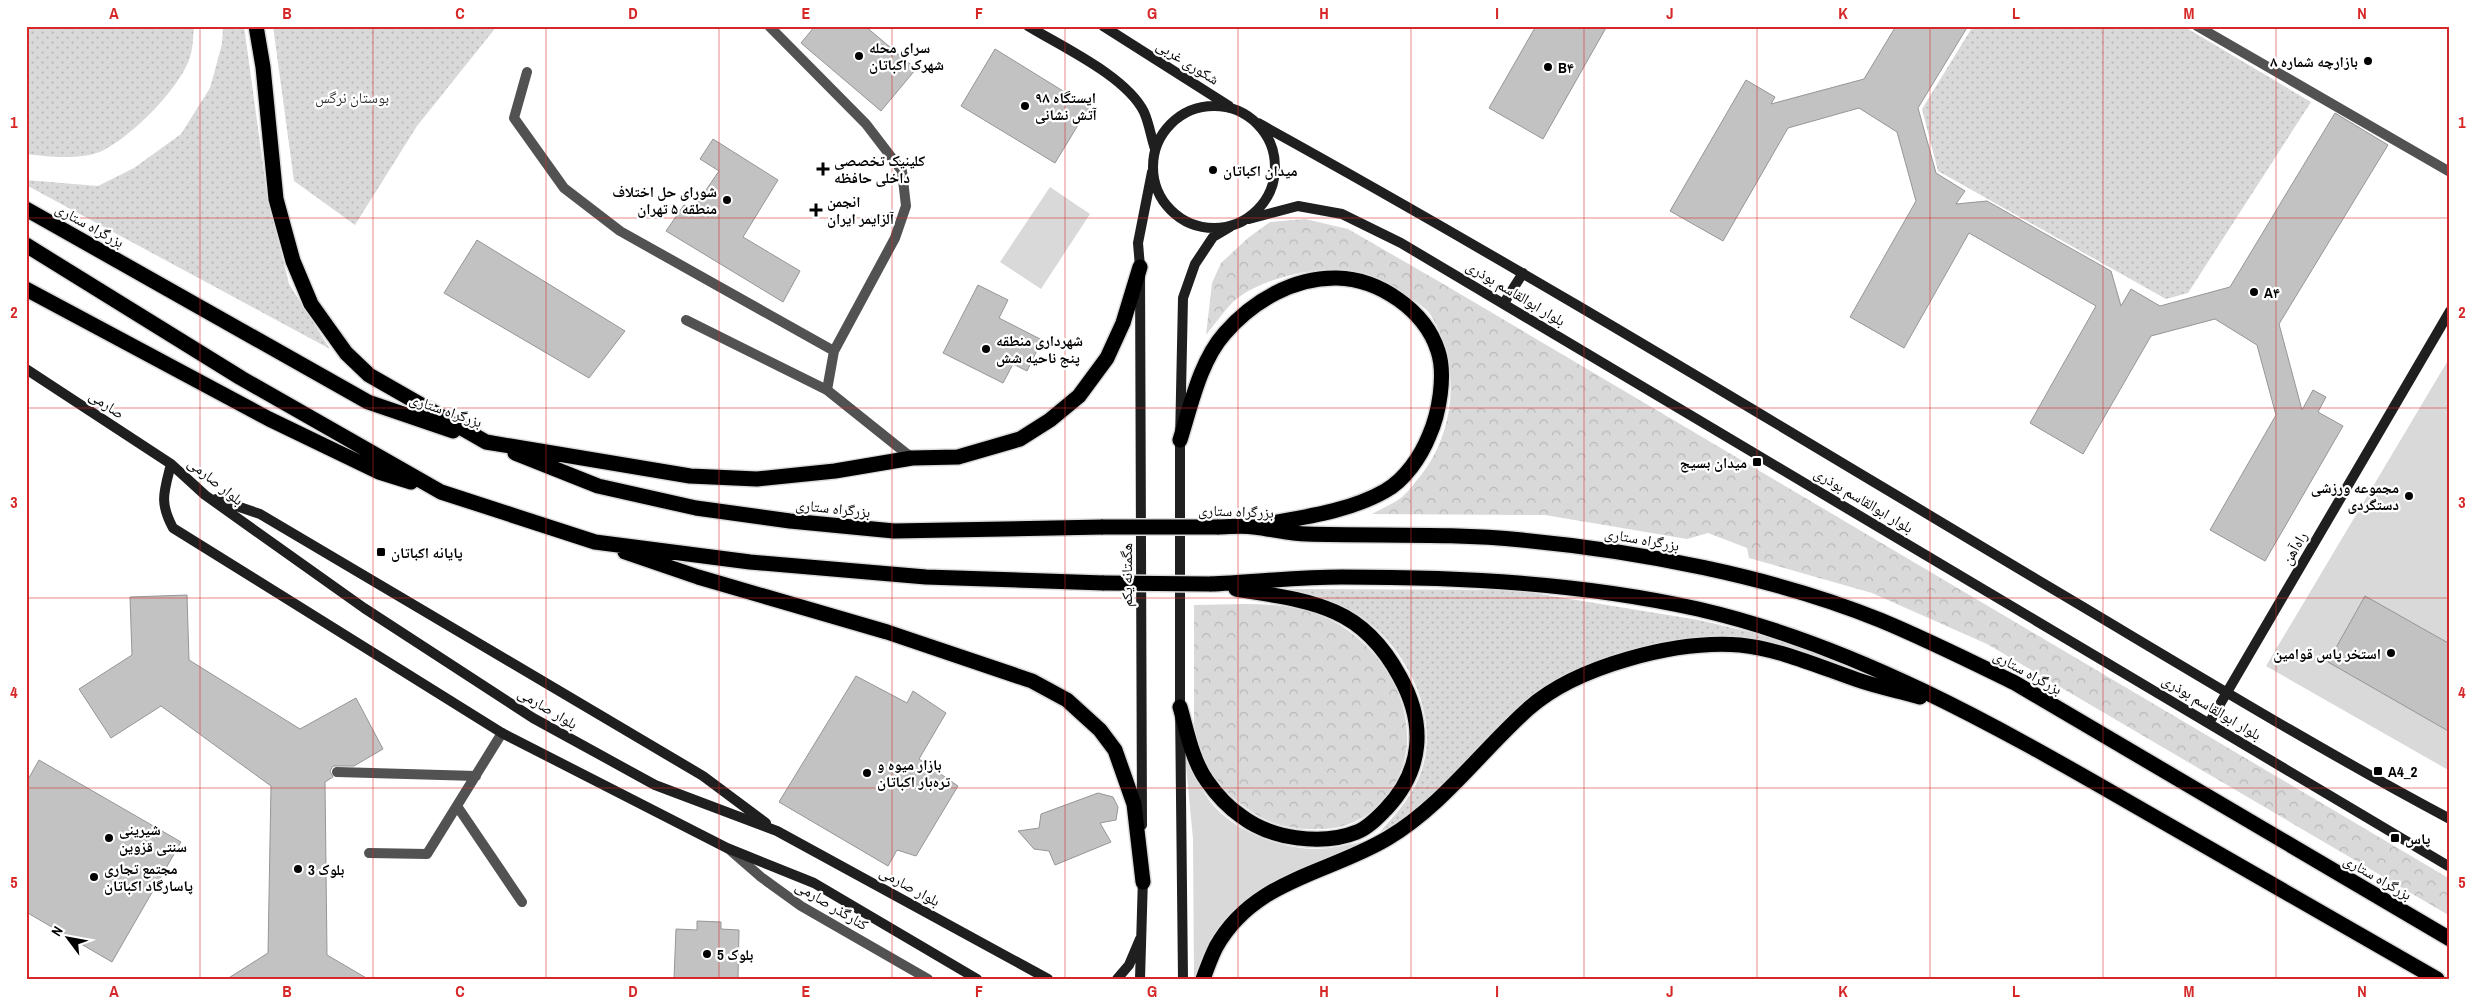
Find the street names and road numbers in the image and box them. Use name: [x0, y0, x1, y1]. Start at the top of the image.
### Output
street label: شکوری غربی: [1153, 34, 1223, 90]
street label: بزرگراه ستاری: [52, 198, 128, 252]
street label: بلوار ابوالقاسم بوذری: [1462, 255, 1570, 331]
street label: صارمی: [85, 385, 129, 423]
street label: بزرگراه ستاری: [407, 388, 485, 432]
street label: بلوار صارمی: [184, 452, 248, 510]
street label: بلوار ابوالقاسم بوذری: [1810, 462, 1918, 538]
street label: بزرگراه ستاری: [794, 494, 872, 522]
street label: بزرگراه ستاری: [1198, 499, 1274, 523]
street label: بزرگراه ستاری: [1603, 522, 1681, 556]
street label: راه‌آهن: [2276, 527, 2312, 569]
street label: هگمتانه یکم: [1116, 543, 1137, 607]
street label: بزرگراه ستاری: [1990, 645, 2066, 699]
street label: بلوار ابوالقاسم بوذری: [2158, 669, 2266, 745]
street label: بلوار صارمی: [514, 682, 582, 734]
street label: بزرگراه ستاری: [2340, 849, 2416, 905]
street label: بلوار صارمی: [876, 861, 944, 911]
street label: کنارگذر صارمی: [792, 875, 872, 935]

